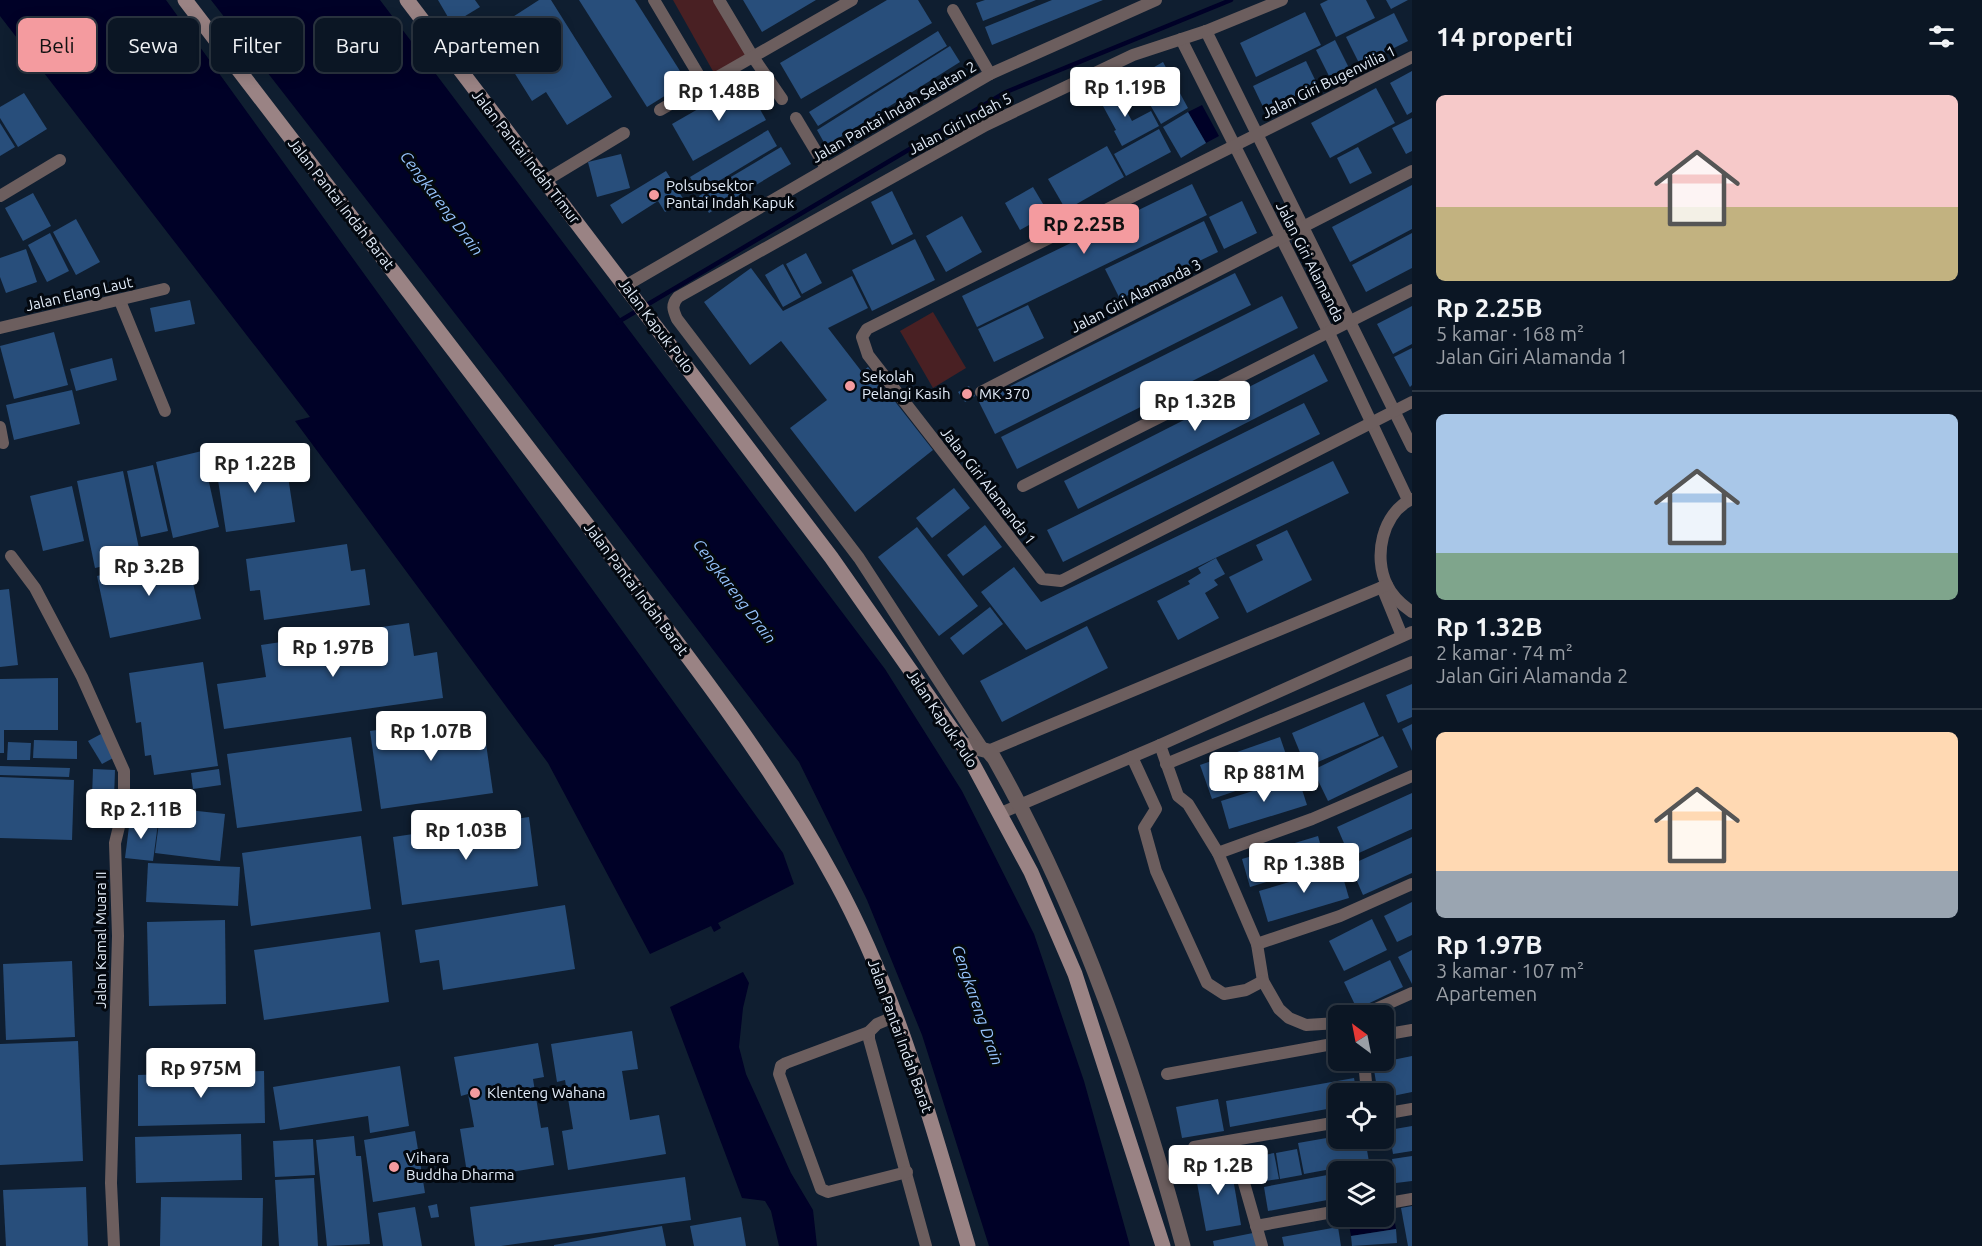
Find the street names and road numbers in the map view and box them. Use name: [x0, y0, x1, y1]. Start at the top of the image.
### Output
street label: Jalan Giri Bugenvilia 1: [1259, 42, 1398, 121]
street label: Jalan Pantai Indah Selatan 2: [808, 57, 979, 166]
street label: Jalan Pantai Indah Timur: [469, 86, 584, 227]
street label: Jalan Giri Indah 5: [905, 89, 1014, 158]
street label: Jalan Pantai Indah Barat: [285, 135, 398, 273]
street label: Jalan Giri Alamanda: [1273, 199, 1348, 325]
street label: Jalan Giri Alamanda 3: [1068, 255, 1204, 336]
street label: Jalan Elang Laut: [24, 273, 134, 314]
street label: Jalan Kapuk Pulo: [615, 275, 698, 376]
street label: Jalan Giri Alamanda 1: [937, 424, 1039, 548]
street label: Jalan Pantai Indah Barat: [581, 519, 692, 659]
street label: Jalan Kapuk Pulo: [903, 667, 981, 771]
street label: Jalan Kamal Muara II: [92, 871, 109, 1009]
street label: Jalan Pantai Indah Barat: [865, 957, 936, 1115]

